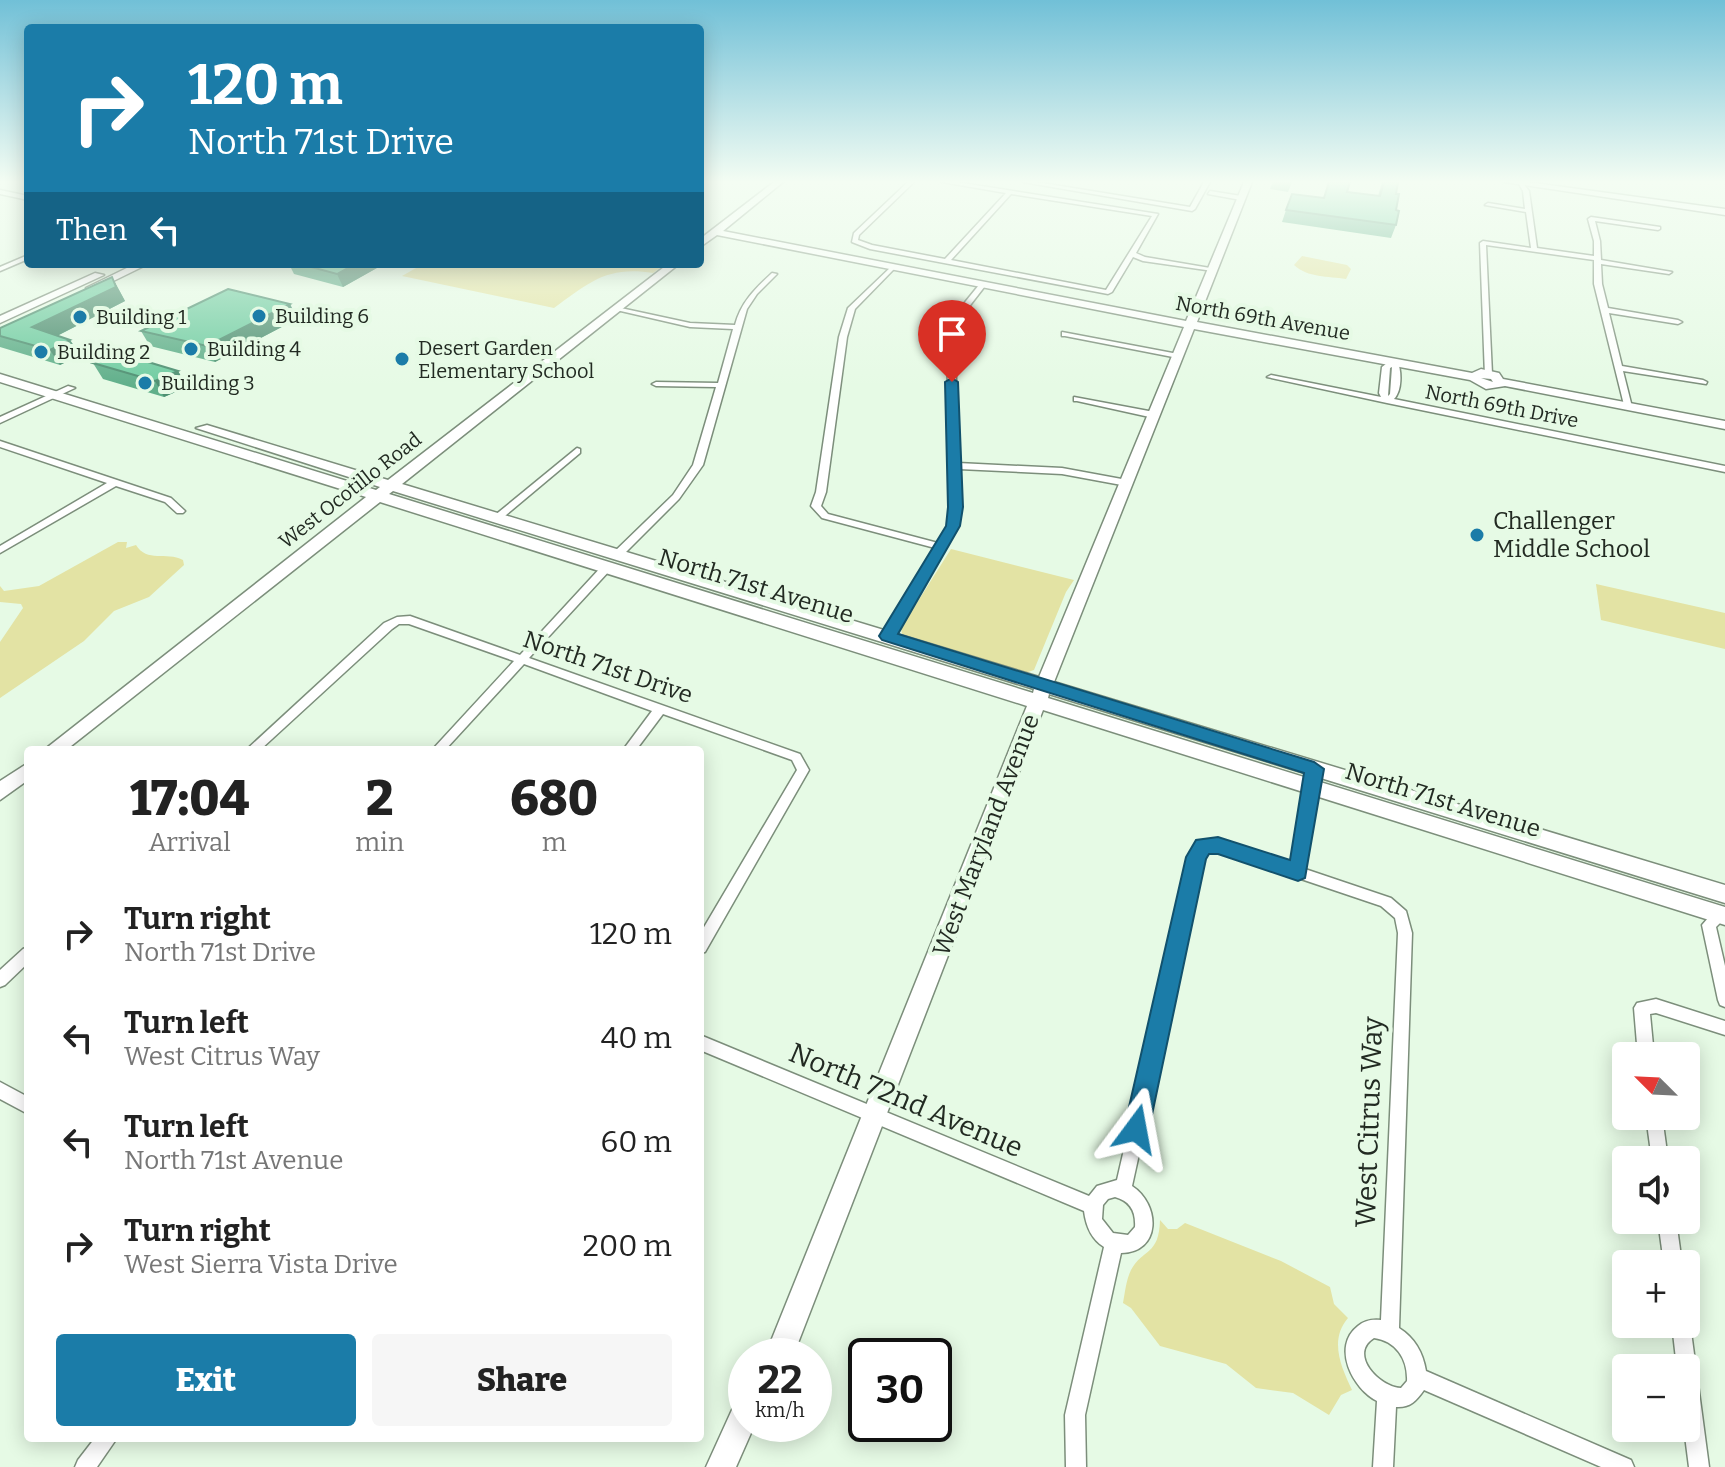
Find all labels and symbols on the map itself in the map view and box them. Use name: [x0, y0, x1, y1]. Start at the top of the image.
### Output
street label: North 69th Avenue: [1174, 291, 1352, 345]
pin: [918, 300, 986, 382]
place label: Building 6: [275, 304, 369, 328]
place label: Building 1: [96, 305, 186, 329]
marker: Building 6: [250, 307, 268, 325]
marker: Building 1: [71, 308, 89, 326]
place label: Desert Garden Elementary School: [418, 336, 595, 383]
place label: Building 4: [207, 337, 301, 361]
place label: Building 2: [57, 340, 150, 364]
marker: Building 4: [182, 340, 200, 358]
marker: Building 2: [32, 343, 50, 361]
marker: Desert Garden Elementary School: [393, 350, 411, 368]
place label: Building 3: [161, 371, 255, 395]
marker: Building 3: [136, 374, 154, 392]
street label: North 69th Drive: [1423, 379, 1581, 433]
street label: West Ocotillo Road: [274, 427, 426, 553]
place label: Challenger Middle School: [1493, 507, 1650, 563]
marker: Challenger Middle School: [1468, 526, 1486, 544]
street label: North 71st Avenue: [655, 543, 857, 629]
street label: North 71st Drive: [520, 625, 696, 709]
street label: West Maryland Avenue: [927, 710, 1045, 960]
street label: North 71st Avenue: [1342, 757, 1544, 843]
street label: West Citrus Way: [1349, 1016, 1389, 1228]
street label: North 72nd Avenue: [784, 1036, 1028, 1164]
north arrow: [1612, 1042, 1700, 1130]
position arrow: [1094, 1087, 1178, 1171]
speed limit sign: 30: [848, 1338, 952, 1442]

